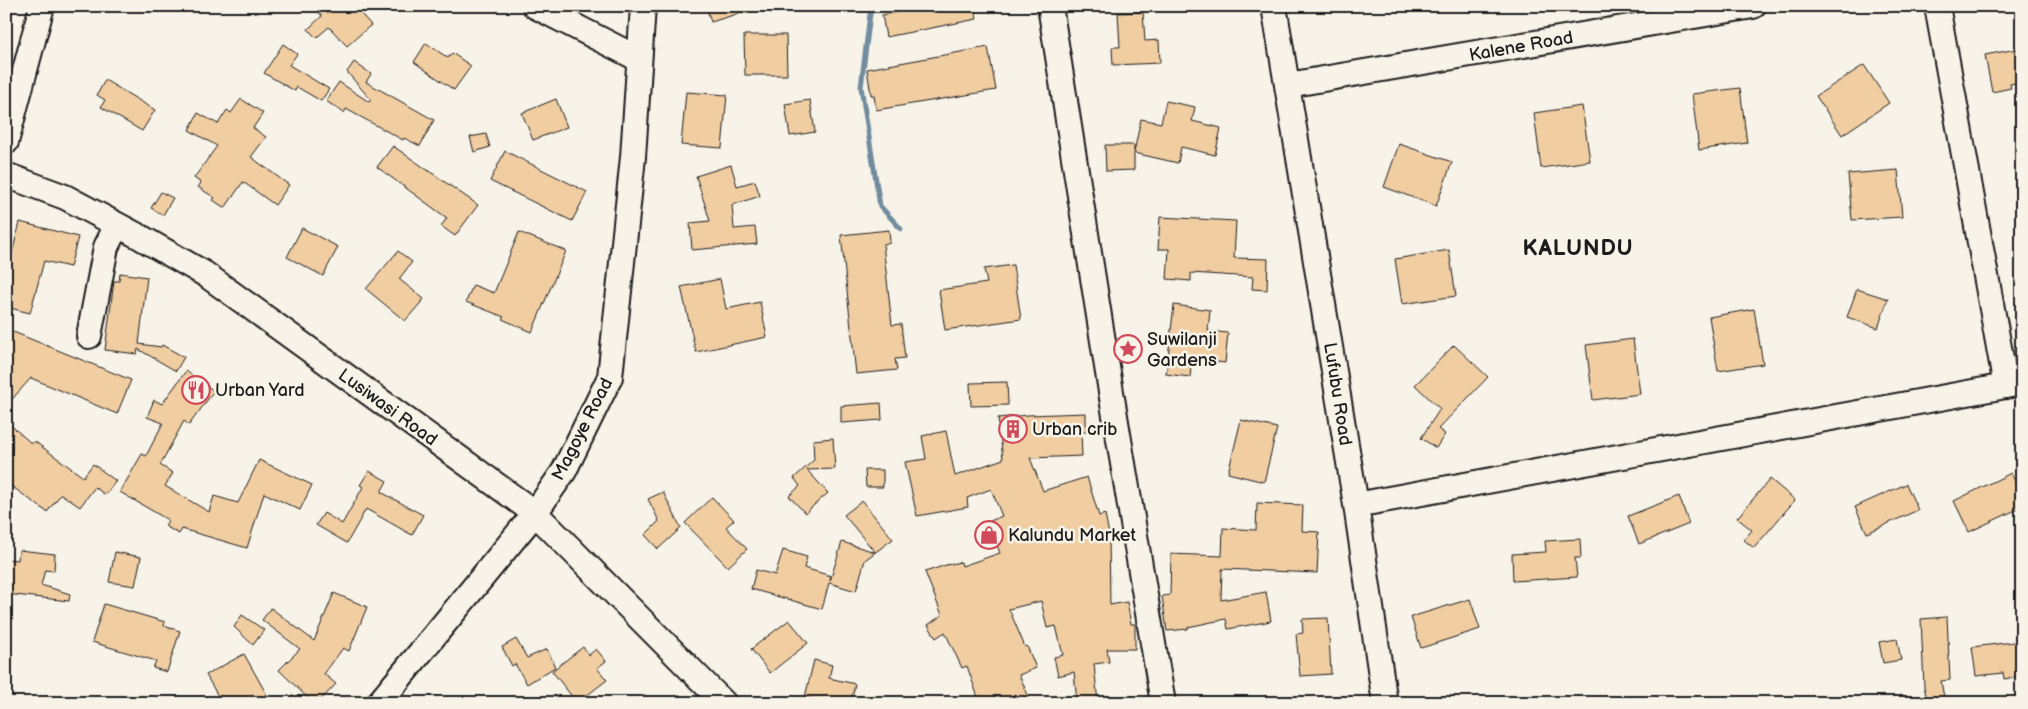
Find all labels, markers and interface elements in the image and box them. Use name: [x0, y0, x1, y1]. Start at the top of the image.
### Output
street label: Kalene Road: [1467, 27, 1575, 66]
district label: KALUNDU: [1522, 235, 1634, 262]
place label: Suwilanji Gardens: [1147, 329, 1217, 371]
place icon: Suwilanji Gardens: [1113, 334, 1143, 364]
street label: Lufubu Road: [1319, 341, 1356, 447]
street label: Lusiwasi Road: [334, 364, 441, 450]
street label: Magoye Road: [548, 374, 617, 484]
restaurant icon: Urban Yard: [181, 375, 211, 405]
place label: Urban Yard: [215, 380, 304, 401]
building icon: Urban crib: [998, 414, 1028, 444]
place label: Urban crib: [1032, 419, 1117, 440]
shop icon: Kalundu Market: [974, 520, 1004, 550]
place label: Kalundu Market: [1008, 525, 1136, 546]

